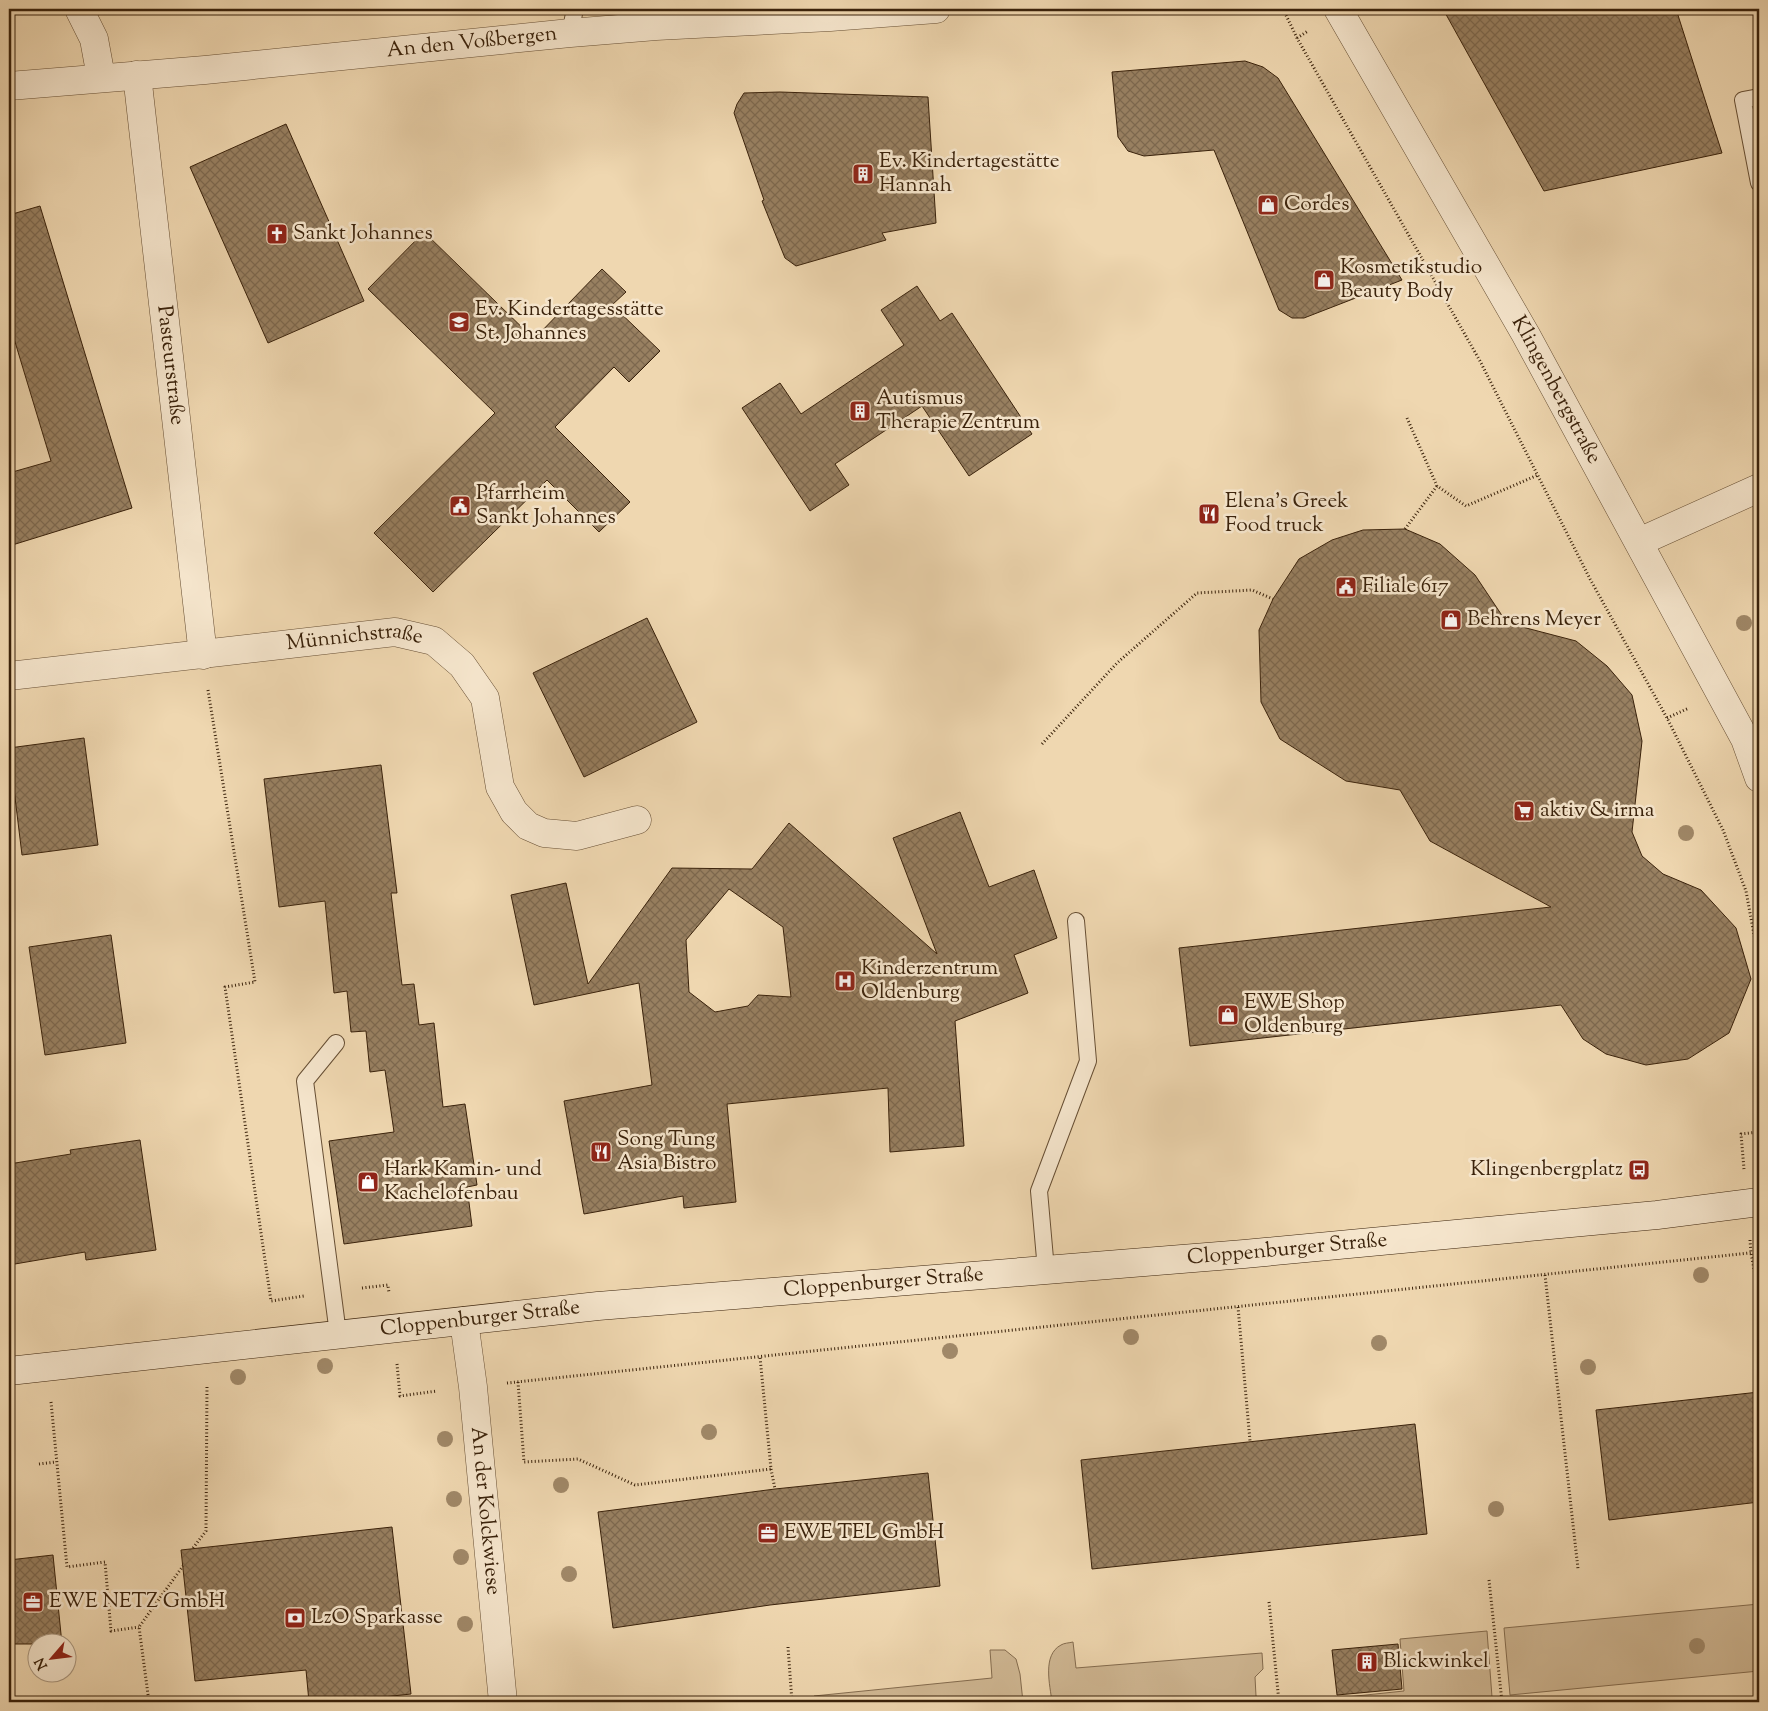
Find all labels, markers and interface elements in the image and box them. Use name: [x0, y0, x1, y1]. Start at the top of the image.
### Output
street label: An den Voßbergen: [385, 19, 559, 66]
place label: Ev. Kindertagestätte Hannah: [879, 147, 1060, 201]
building icon: Ev. Kindertagestätte Hannah: [851, 162, 875, 186]
place label: Cordes: [1284, 190, 1349, 220]
shop icon: Cordes: [1256, 193, 1280, 217]
place label: Sankt Johannes: [293, 219, 433, 249]
church icon: Sankt Johannes: [265, 222, 289, 246]
place label: Kosmetikstudio Beauty Body: [1340, 253, 1482, 307]
shop icon: Kosmetikstudio Beauty Body: [1312, 268, 1336, 292]
place label: Ev. Kindertagesstätte St. Johannes: [475, 295, 664, 349]
street label: Pasteurstraße: [148, 304, 192, 427]
school or university icon: Ev. Kindertagesstätte St. Johannes: [447, 310, 471, 334]
street label: Klingenbergstraße: [1503, 310, 1608, 470]
place label: Autismus Therapie Zentrum: [876, 384, 1040, 438]
building icon: Autismus Therapie Zentrum: [848, 399, 872, 423]
place label: Pfarrheim Sankt Johannes: [476, 479, 616, 533]
place label: Elena’s Greek Food truck: [1225, 487, 1349, 541]
public building icon: Pfarrheim Sankt Johannes: [448, 494, 472, 518]
restaurant icon: Elena’s Greek Food truck: [1197, 502, 1221, 526]
place label: Filiale 617: [1362, 572, 1449, 602]
public building icon: Filiale 617: [1334, 575, 1358, 599]
place label: Behrens Meyer: [1467, 605, 1601, 635]
shop icon: Behrens Meyer: [1439, 608, 1463, 632]
street label: Münnichstraße: [285, 617, 426, 659]
place label: aktiv & irma: [1540, 796, 1655, 826]
supermarket icon: aktiv & irma: [1512, 799, 1536, 823]
place label: Kinderzentrum Oldenburg: [861, 954, 998, 1008]
hospital icon: Kinderzentrum Oldenburg: [833, 969, 857, 993]
place label: EWE Shop Oldenburg: [1244, 988, 1345, 1042]
shop icon: EWE Shop Oldenburg: [1216, 1003, 1240, 1027]
place label: Song Tung Asia Bistro: [617, 1125, 716, 1179]
restaurant icon: Song Tung Asia Bistro: [589, 1140, 613, 1164]
place label: Hark Kamin- und Kachelofenbau: [384, 1155, 542, 1209]
place label: Klingenbergplatz: [1470, 1155, 1623, 1185]
bus stop icon: Klingenbergplatz: [1627, 1158, 1651, 1182]
shop icon: Hark Kamin- und Kachelofenbau: [356, 1170, 380, 1194]
street label: Cloppenburger Straße: [1186, 1226, 1389, 1274]
street label: Cloppenburger Straße: [782, 1260, 985, 1306]
street label: Cloppenburger Straße: [379, 1293, 582, 1345]
street label: An der Kolckwiese: [462, 1425, 508, 1596]
place label: EWE TEL GmbH: [784, 1518, 945, 1548]
office icon: EWE TEL GmbH: [756, 1521, 780, 1545]
place label: EWE NETZ GmbH: [49, 1587, 225, 1617]
office icon: EWE NETZ GmbH: [21, 1590, 45, 1614]
place label: LzO Sparkasse: [311, 1603, 443, 1633]
bank icon: LzO Sparkasse: [283, 1606, 307, 1630]
north arrow: [28, 1634, 78, 1684]
place label: Blickwinkel: [1383, 1647, 1489, 1677]
building icon: Blickwinkel: [1355, 1650, 1379, 1674]
text: N: [31, 1654, 54, 1673]

